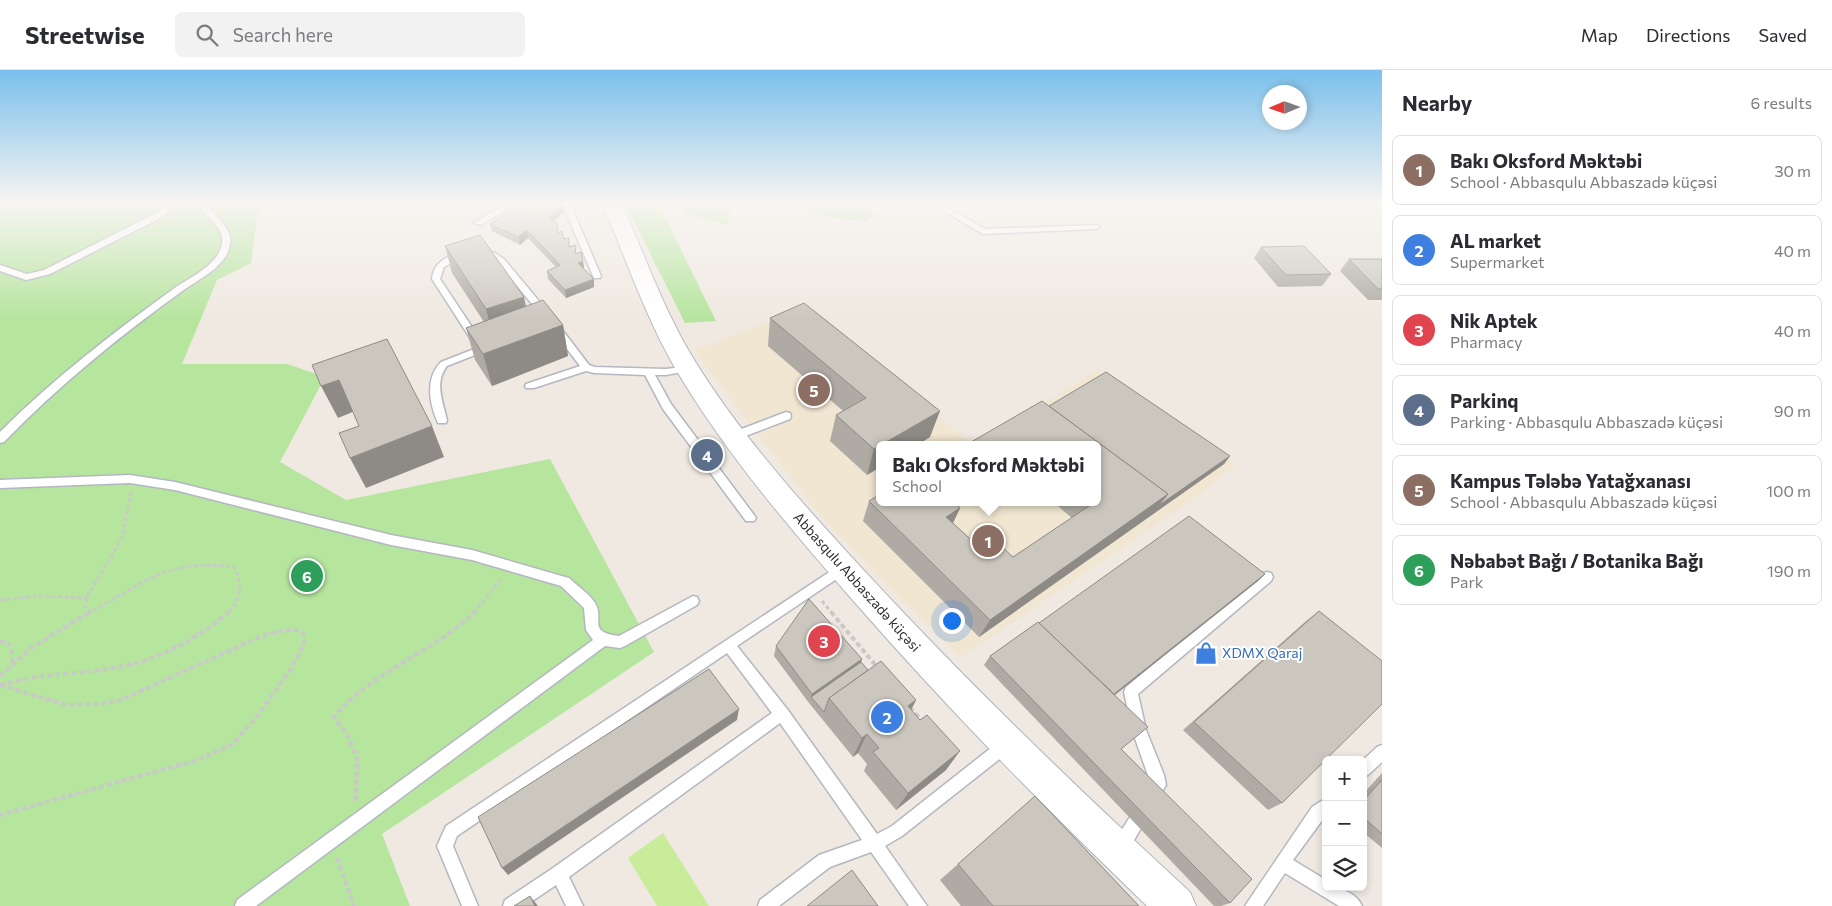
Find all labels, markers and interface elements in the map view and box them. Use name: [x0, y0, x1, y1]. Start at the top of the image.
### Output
search box: [175, 12, 525, 57]
text: Streetwise: [25, 20, 145, 49]
icon: search: [193, 21, 221, 49]
text: Search here: [233, 23, 333, 46]
text: Map: [1581, 24, 1618, 46]
text: Directions: [1646, 24, 1730, 46]
text: Saved: [1758, 24, 1807, 46]
north arrow: [1262, 85, 1307, 130]
text: Nearby: [1402, 90, 1472, 115]
text: 6 results: [1751, 93, 1812, 112]
text: Bakı Oksford Məktəbi: [1450, 149, 1642, 172]
text: 1: [1415, 161, 1423, 180]
text: 30 m: [1774, 161, 1811, 180]
text: School · Abbasqulu Abbaszadə küçəsi: [1450, 172, 1717, 191]
text: AL market: [1450, 229, 1541, 252]
text: 2: [1414, 241, 1424, 260]
text: 40 m: [1774, 241, 1811, 260]
text: Supermarket: [1450, 252, 1545, 271]
text: Nik Aptek: [1450, 309, 1538, 332]
text: 3: [1414, 321, 1424, 340]
text: 40 m: [1774, 321, 1811, 340]
text: Pharmacy: [1450, 332, 1523, 351]
pin: 5: [798, 371, 830, 409]
text: Parkinq: [1450, 389, 1519, 412]
text: 4: [1414, 401, 1424, 420]
text: 90 m: [1774, 401, 1811, 420]
text: Parking · Abbasqulu Abbaszadə küçəsi: [1450, 412, 1723, 431]
pin: 4: [691, 436, 723, 474]
popup: [876, 441, 1101, 506]
text: Bakı Oksford Məktəbi: [892, 453, 1085, 476]
text: Kampus Tələbə Yatağxanası: [1450, 469, 1691, 492]
text: School: [892, 476, 942, 495]
text: 5: [1414, 481, 1424, 500]
text: 100 m: [1766, 481, 1811, 500]
text: School · Abbasqulu Abbaszadə küçəsi: [1450, 492, 1717, 511]
street label: Abbasqulu Abbaszadə küçəsi: [790, 508, 925, 655]
pin: 1: [972, 522, 1004, 560]
text: Nəbabət Bağı / Botanika Bağı: [1450, 549, 1704, 572]
pin: 6: [291, 557, 323, 595]
text: 6: [1414, 561, 1424, 580]
text: 190 m: [1767, 561, 1811, 580]
text: Park: [1450, 572, 1483, 591]
your location: [939, 608, 965, 634]
pin: 3: [808, 622, 840, 660]
shop icon: XDMX Qaraj: [1193, 640, 1219, 666]
place label: XDMX Qaraj: [1222, 644, 1302, 661]
pin: 2: [871, 698, 903, 736]
map controls: [1322, 756, 1367, 891]
button: +: [1322, 756, 1367, 801]
button: −: [1322, 801, 1367, 846]
button: layers: [1322, 846, 1367, 891]

